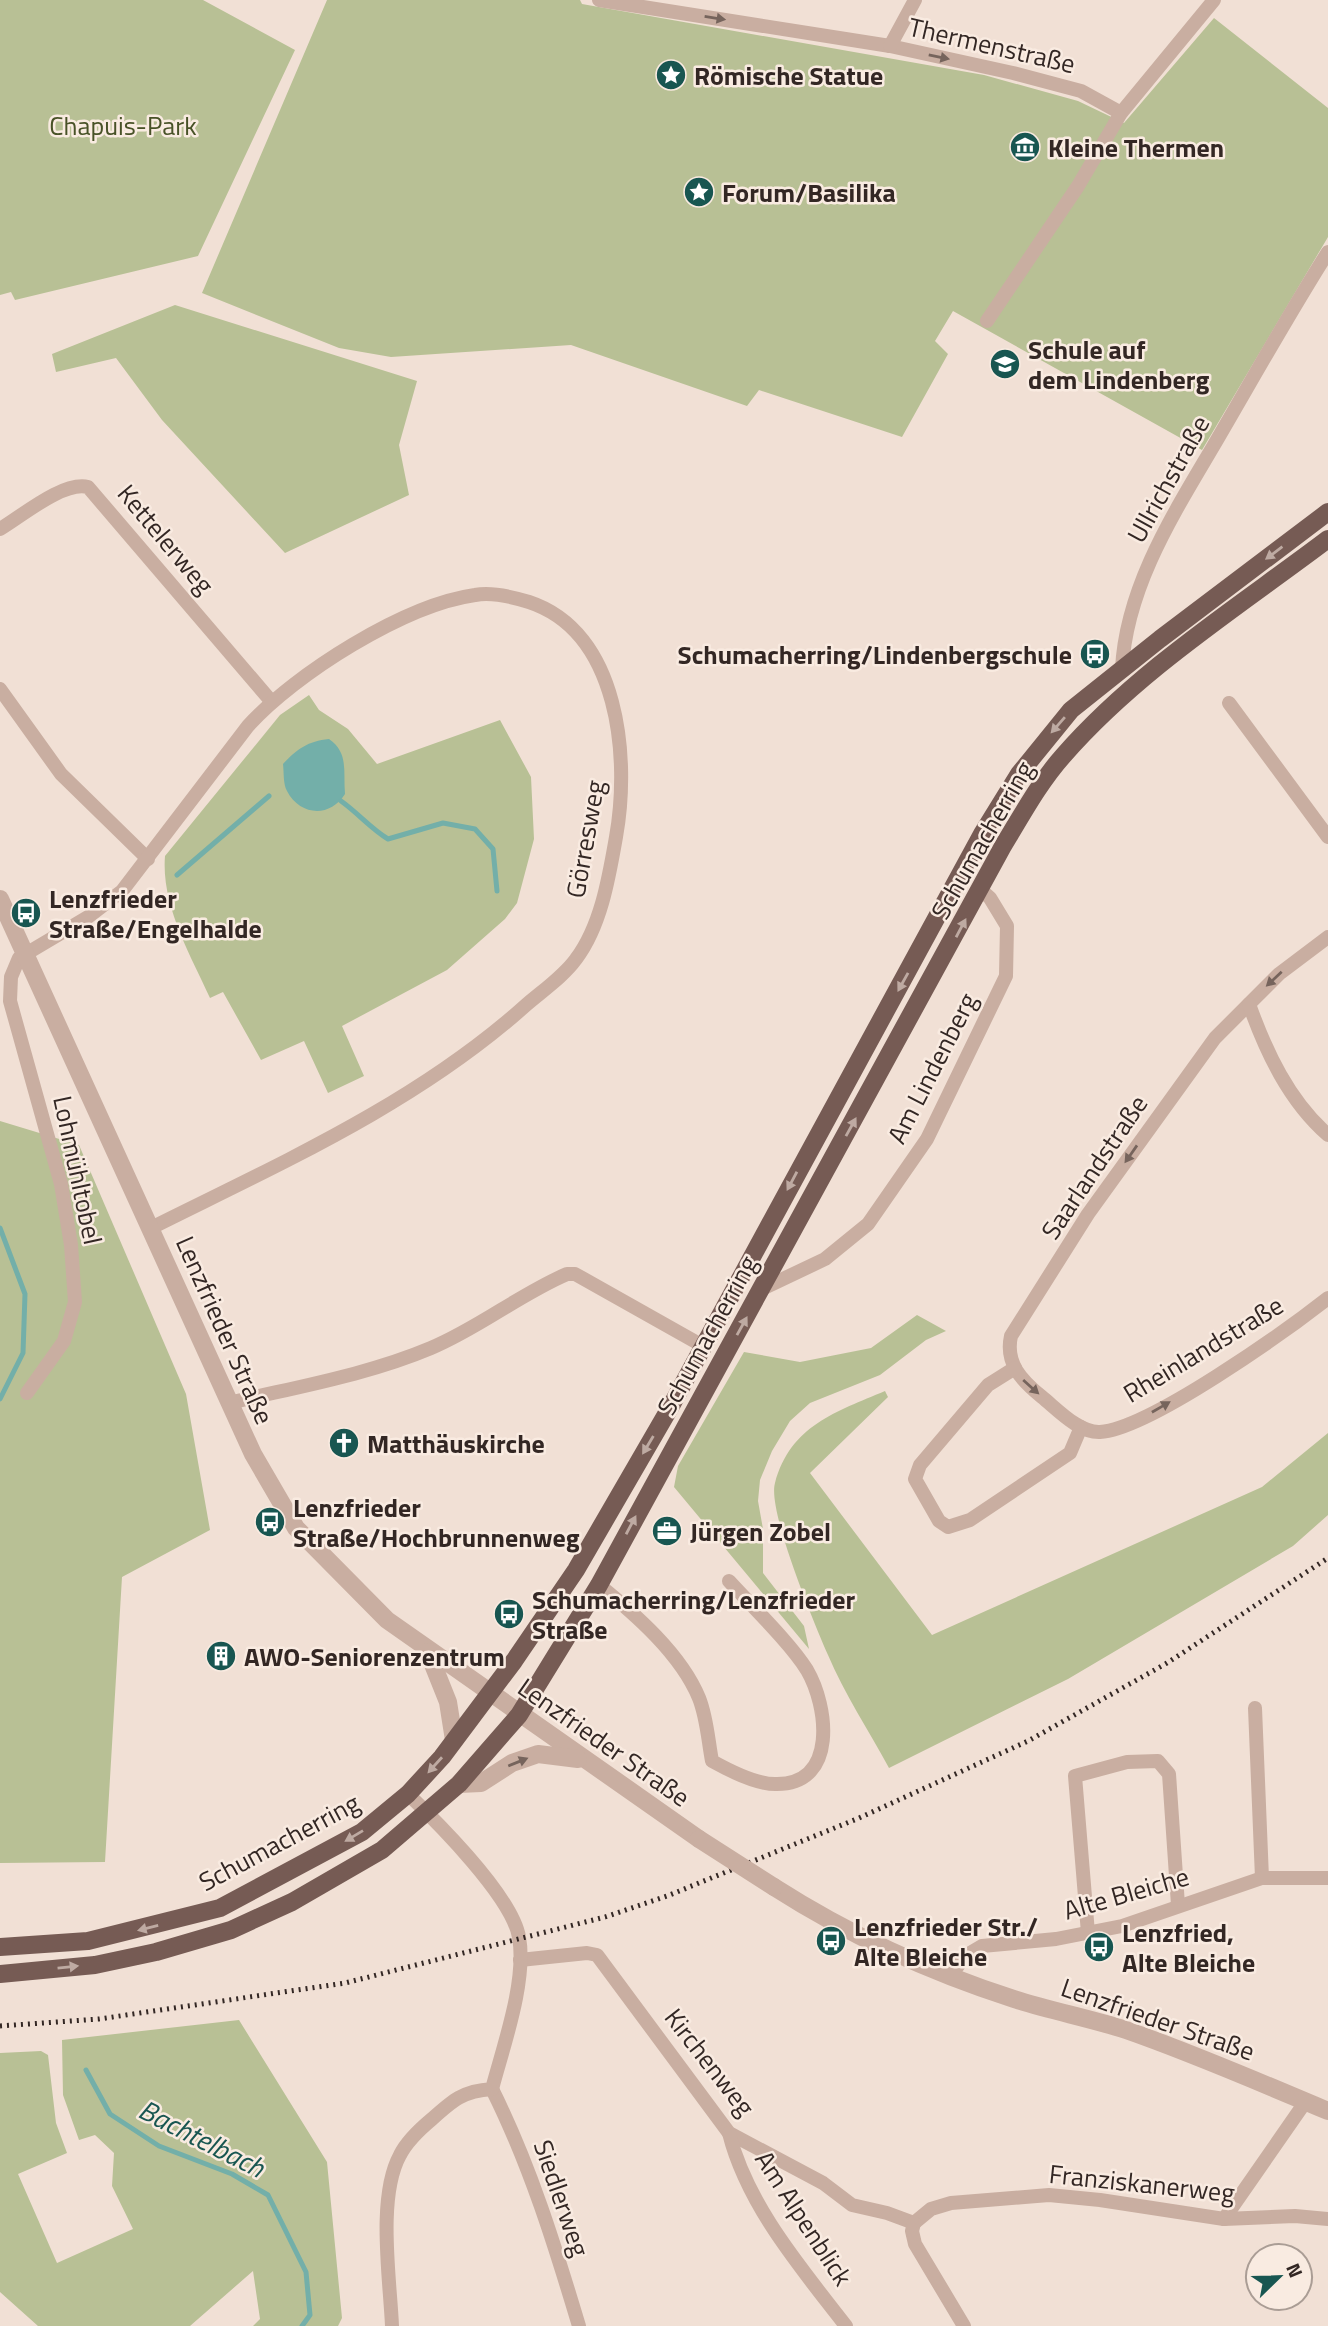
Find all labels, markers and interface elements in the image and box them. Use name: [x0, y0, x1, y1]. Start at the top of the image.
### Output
street label: Thermenstraße: [905, 7, 1079, 83]
one-way arrow: [704, 13, 726, 24]
one-way arrow: [928, 51, 950, 62]
place label: Römische Statue: [694, 56, 883, 95]
place icon: Römische Statue: [654, 58, 688, 92]
park label: Chapuis-Park: [49, 106, 197, 145]
place label: Kleine Thermen: [1048, 128, 1224, 167]
museum icon: Kleine Thermen: [1008, 130, 1042, 164]
place label: Forum/Basilika: [722, 173, 896, 212]
place icon: Forum/Basilika: [682, 175, 716, 209]
place label: Schule auf dem Lindenberg: [1028, 330, 1209, 399]
school or university icon: Schule auf dem Lindenberg: [988, 347, 1022, 381]
street label: Ullrichstraße: [1117, 408, 1219, 550]
street label: Kettelerweg: [108, 475, 224, 603]
one-way arrow: [1265, 546, 1283, 561]
place label: Schumacherring/Lindenbergschule: [678, 635, 1072, 674]
bus stop icon: Schumacherring/Lindenbergschule: [1078, 637, 1112, 671]
one-way arrow: [1050, 716, 1066, 734]
street label: Schumacherring: [921, 753, 1043, 927]
street label: Görresweg: [555, 777, 615, 901]
place label: Lenzfrieder Straße/Engelhalde: [49, 879, 262, 948]
bus stop icon: Lenzfrieder Straße/Engelhalde: [9, 896, 43, 930]
one-way arrow: [955, 918, 967, 937]
one-way arrow: [1266, 971, 1283, 987]
one-way arrow: [897, 972, 909, 991]
street label: Am Lindenberg: [877, 986, 987, 1150]
street label: Saarlandstraße: [1031, 1087, 1157, 1247]
street label: Lohmühltobel: [43, 1092, 113, 1248]
one-way arrow: [845, 1117, 857, 1137]
one-way arrow: [1124, 1145, 1138, 1163]
one-way arrow: [787, 1171, 799, 1191]
street label: Lenzfrieder Straße: [166, 1230, 284, 1430]
street label: Schumacherring: [647, 1248, 767, 1422]
street label: Rheinlandstraße: [1115, 1286, 1291, 1412]
one-way arrow: [736, 1317, 748, 1336]
one-way arrow: [1022, 1378, 1039, 1394]
one-way arrow: [1151, 1402, 1171, 1414]
place label: Matthäuskirche: [367, 1424, 545, 1463]
church icon: Matthäuskirche: [327, 1426, 361, 1460]
one-way arrow: [642, 1435, 654, 1454]
place label: Lenzfrieder Straße/Hochbrunnenweg: [293, 1488, 580, 1557]
bus stop icon: Lenzfrieder Straße/Hochbrunnenweg: [253, 1505, 287, 1539]
place label: Jürgen Zobel: [690, 1512, 831, 1551]
office icon: Jürgen Zobel: [650, 1514, 684, 1548]
one-way arrow: [626, 1515, 637, 1535]
place label: Schumacherring/Lenzfrieder Straße: [532, 1580, 855, 1649]
bus stop icon: Schumacherring/Lenzfrieder Straße: [492, 1597, 526, 1631]
place label: AWO-Seniorenzentrum: [244, 1637, 505, 1676]
building icon: AWO-Seniorenzentrum: [204, 1639, 238, 1673]
street label: Lenzfrieder Straße: [510, 1668, 698, 1816]
one-way arrow: [428, 1756, 443, 1773]
one-way arrow: [508, 1756, 529, 1767]
street label: Schumacherring: [192, 1783, 366, 1901]
one-way arrow: [345, 1829, 364, 1842]
street label: Alte Bleiche: [1059, 1857, 1193, 1929]
place label: Lenzfrieder Str./ Alte Bleiche: [854, 1907, 1038, 1976]
place label: Lenzfried, Alte Bleiche: [1122, 1913, 1255, 1982]
one-way arrow: [136, 1923, 158, 1934]
bus stop icon: Lenzfrieder Str./ Alte Bleiche: [814, 1924, 848, 1958]
bus stop icon: Lenzfried, Alte Bleiche: [1082, 1930, 1116, 1964]
one-way arrow: [57, 1962, 79, 1973]
street label: Lenzfrieder Straße: [1056, 1968, 1260, 2070]
street label: Kirchenweg: [655, 2000, 765, 2124]
water label: Bachtelbach: [131, 2088, 273, 2189]
street label: Siedlerweg: [524, 2134, 600, 2262]
street label: Am Alpenblick: [746, 2143, 862, 2293]
street label: Franziskanerweg: [1047, 2154, 1237, 2212]
north arrow: [1244, 2242, 1314, 2312]
text: N: [1279, 2258, 1311, 2282]

